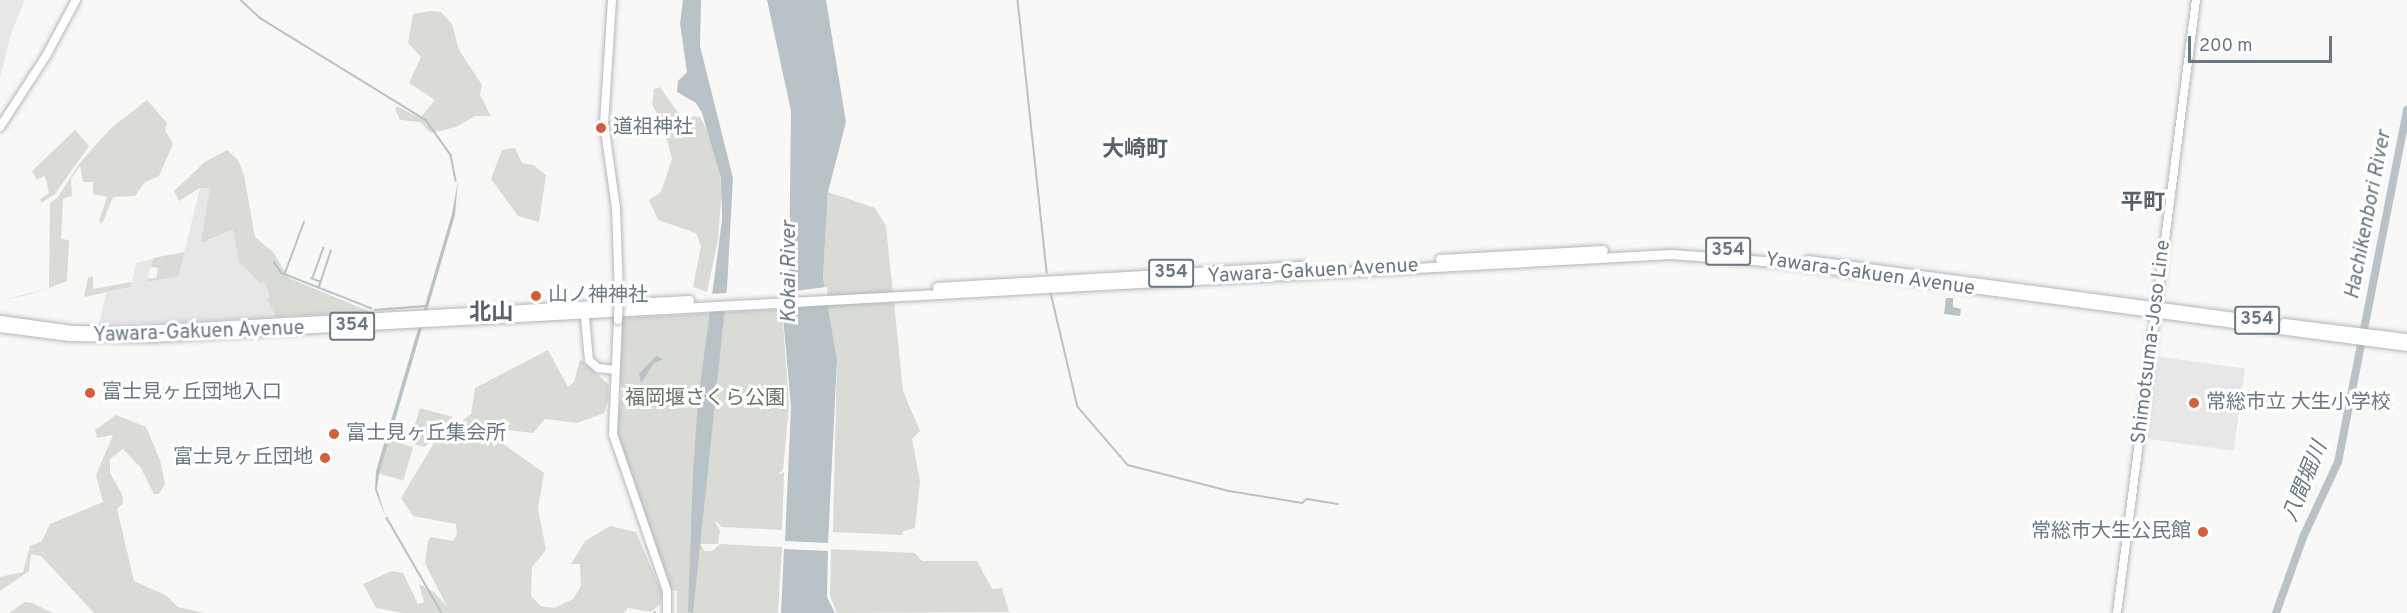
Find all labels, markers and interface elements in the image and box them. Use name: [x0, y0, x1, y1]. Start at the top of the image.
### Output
scale bar: [2191, 24, 2335, 62]
text: 200 m: [2199, 35, 2252, 58]
place label: 道祖神社: [613, 116, 693, 140]
marker: 道祖神社: [594, 121, 608, 135]
water label: Hachikenbori River: [2340, 129, 2398, 301]
district label: 大崎町: [1102, 138, 1168, 164]
district label: 平町: [2121, 191, 2165, 217]
water label: Kokai River: [777, 221, 803, 323]
road number: 354: [1704, 236, 1752, 266]
street label: Shimotsuma-Joso Line: [2128, 239, 2176, 445]
street label: Yawara-Gakuen Avenue: [1763, 248, 1977, 302]
street label: Yawara-Gakuen Avenue: [1206, 254, 1420, 290]
road number: 354: [1147, 258, 1195, 288]
place label: 山ノ神神社: [548, 284, 648, 308]
marker: 山ノ神神社: [529, 289, 543, 303]
district label: 北山: [469, 301, 513, 327]
road number: 354: [2233, 305, 2281, 335]
road number: 354: [328, 311, 376, 341]
street label: Yawara-Gakuen Avenue: [93, 317, 305, 349]
place label: 富士見ヶ丘団地入口: [102, 381, 282, 405]
marker: 富士見ヶ丘団地入口: [83, 386, 97, 400]
park label: 福岡堰さくら公園: [625, 387, 785, 411]
place label: 常総市立 大生小学校: [2206, 391, 2391, 415]
marker: 常総市立 大生小学校: [2187, 396, 2201, 410]
place label: 富士見ヶ丘集会所: [346, 422, 506, 446]
marker: 富士見ヶ丘集会所: [327, 427, 341, 441]
water label: 八間堀川: [2279, 438, 2333, 526]
place label: 富士見ヶ丘団地: [173, 446, 313, 470]
marker: 富士見ヶ丘団地: [318, 451, 332, 465]
place label: 常総市大生公民館: [2031, 520, 2191, 544]
marker: 常総市大生公民館: [2196, 525, 2210, 539]

